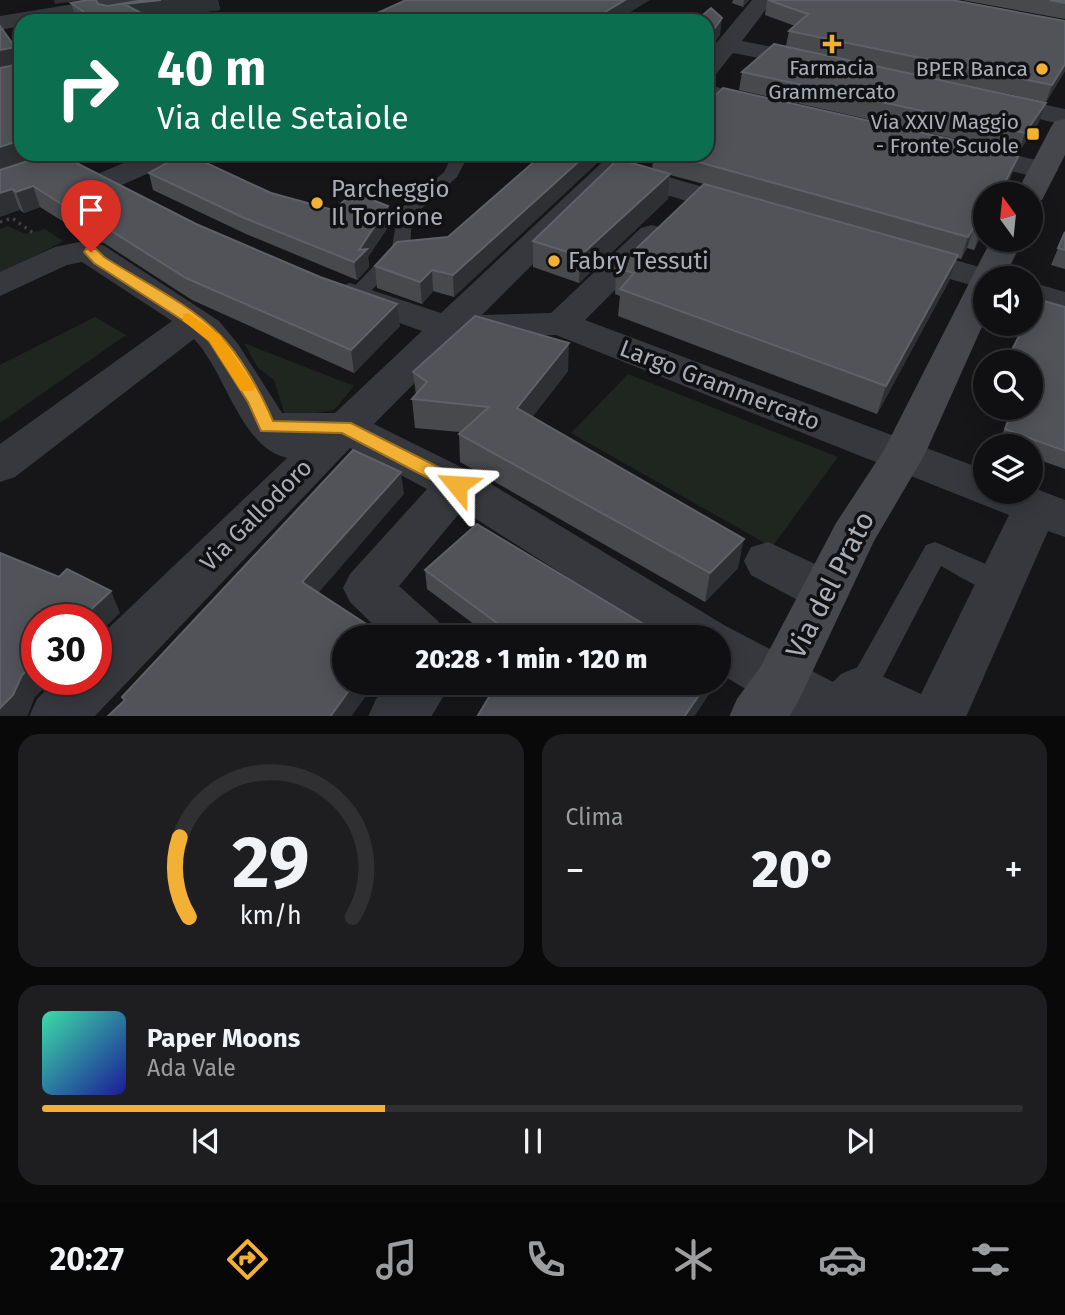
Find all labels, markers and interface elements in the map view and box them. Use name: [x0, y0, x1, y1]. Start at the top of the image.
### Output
marker: Farmacia Grammercato: [824, 36, 840, 52]
text: 40 m: [157, 39, 266, 98]
icon: right: [42, 42, 133, 133]
place label: Farmacia Grammercato: [768, 55, 896, 105]
place label: BPER Banca: [916, 56, 1028, 82]
marker: BPER Banca: [1034, 61, 1050, 77]
text: Via delle Setaiole: [157, 99, 409, 137]
place label: Via XXIV Maggio - Fronte Scuole: [871, 109, 1019, 159]
marker: Via XXIV Maggio - Fronte Scuole: [1025, 126, 1041, 142]
place label: Parcheggio Il Torrione: [331, 175, 450, 231]
pin: [61, 180, 121, 252]
north arrow: [973, 182, 1043, 252]
map controls: [973, 182, 1043, 504]
icon: arrive: [72, 191, 110, 229]
marker: Parcheggio Il Torrione: [309, 195, 325, 211]
place label: Fabry Tessuti: [568, 247, 709, 275]
marker: Fabry Tessuti: [546, 253, 562, 269]
button: sound: [973, 266, 1043, 336]
street label: Largo Grammercato: [616, 334, 824, 436]
button: search: [973, 350, 1043, 420]
button: layers: [973, 434, 1043, 504]
position arrow: [420, 448, 494, 522]
street label: Via Gallodoro: [194, 453, 318, 577]
street label: Via del Prato: [779, 506, 881, 664]
speed limit sign: 30: [21, 604, 112, 695]
text: 20:28 · 1 min · 120 m: [416, 644, 647, 675]
text: Clima: [566, 803, 624, 831]
text: 29: [232, 819, 310, 906]
text: 20°: [752, 838, 837, 901]
text: −: [566, 847, 585, 893]
text: +: [1004, 847, 1023, 893]
text: km/h: [240, 900, 302, 930]
text: Paper Moons: [147, 1023, 300, 1054]
text: Ada Vale: [147, 1054, 236, 1082]
icon: previous: [187, 1122, 225, 1160]
icon: pause: [514, 1122, 552, 1160]
icon: next: [841, 1122, 879, 1160]
icon: directions: [223, 1235, 272, 1284]
icon: music: [372, 1235, 421, 1284]
icon: phone: [521, 1235, 570, 1284]
icon: climate: [669, 1235, 718, 1284]
icon: car: [818, 1235, 867, 1284]
icon: filters: [966, 1235, 1015, 1284]
text: 20:27: [50, 1240, 124, 1278]

